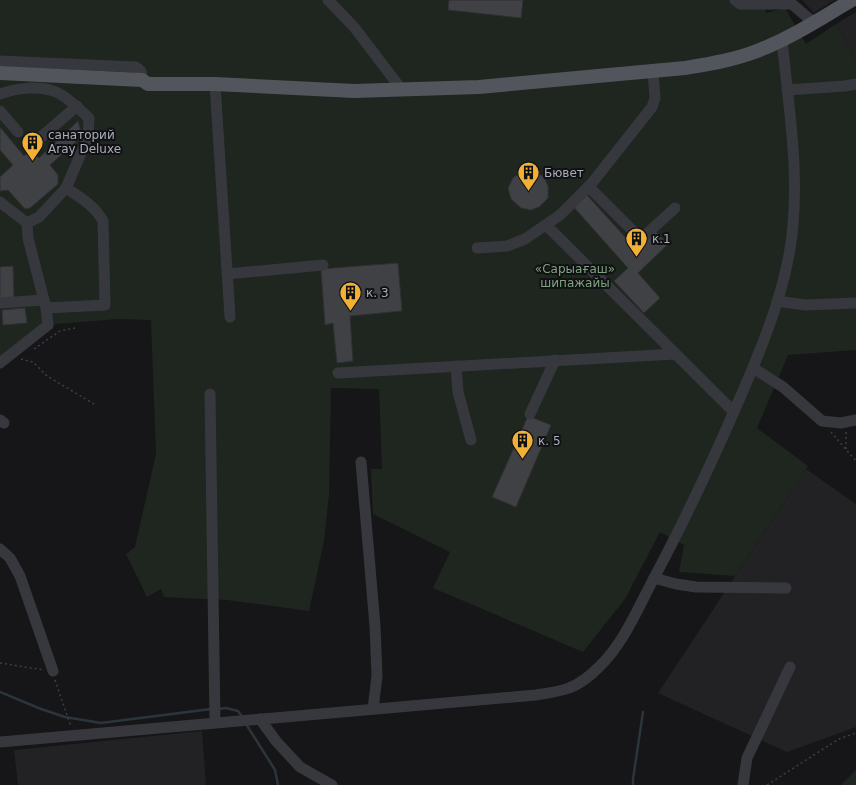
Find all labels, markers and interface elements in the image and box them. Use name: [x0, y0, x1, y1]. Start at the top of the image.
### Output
place label: санаторий Aray Deluxe: [48, 128, 121, 156]
building icon: санаторий Aray Deluxe: [19, 129, 45, 162]
building icon: Бювет: [516, 160, 542, 193]
place label: Бювет: [544, 166, 584, 180]
building icon: к.1: [623, 226, 649, 259]
place label: к.1: [652, 232, 671, 246]
park label: «Сарыағаш» шипажайы: [535, 262, 615, 290]
building icon: к. 3: [337, 280, 363, 313]
place label: к. 3: [366, 286, 389, 300]
building icon: к. 5: [509, 428, 535, 461]
place label: к. 5: [538, 434, 561, 448]

